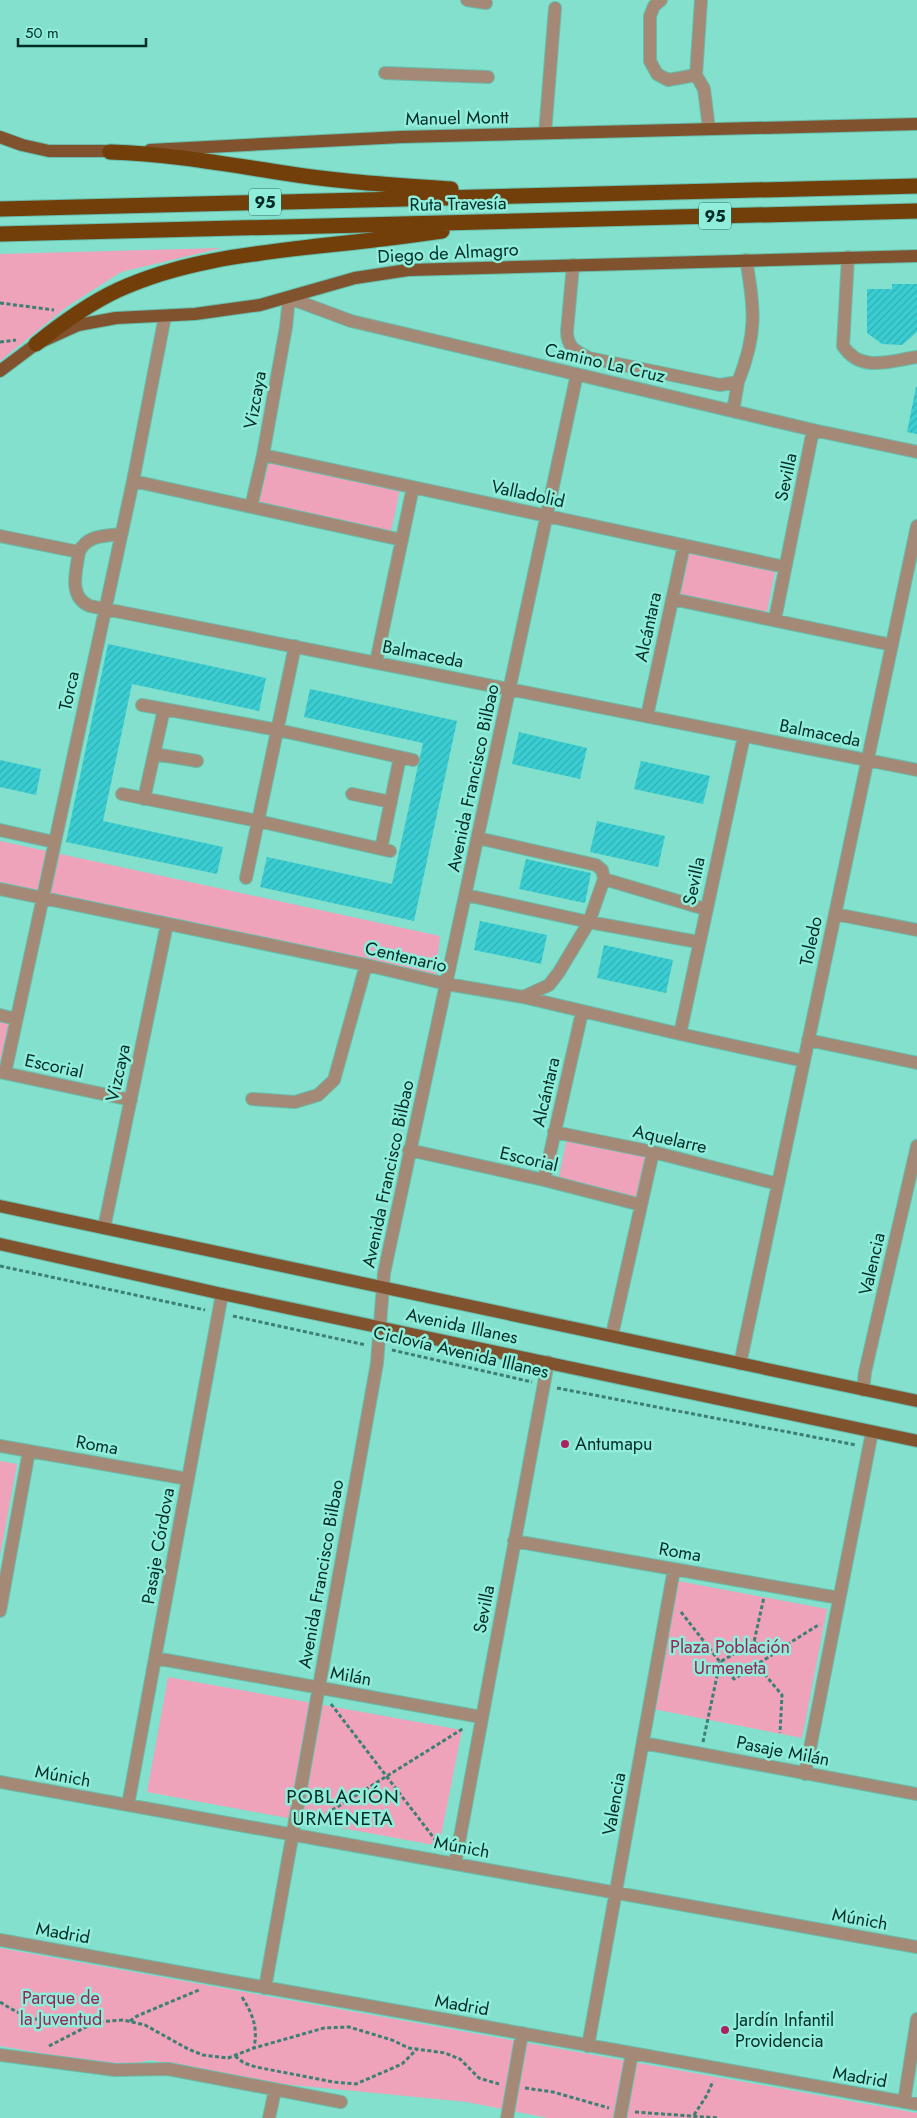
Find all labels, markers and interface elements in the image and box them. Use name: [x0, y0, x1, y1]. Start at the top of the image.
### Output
scale bar: [18, 15, 145, 47]
text: 50 m: [25, 22, 59, 44]
street label: Manuel Montt: [405, 104, 510, 132]
road number: 95: [249, 188, 281, 216]
street label: Ruta Travesía: [409, 190, 507, 218]
road number: 95: [699, 202, 731, 230]
street label: Diego de Almagro: [377, 236, 519, 270]
street label: Camino La Cruz: [542, 337, 668, 390]
street label: Vizcaya: [237, 369, 273, 431]
street label: Sevilla: [768, 451, 804, 503]
street label: Valladolid: [489, 474, 567, 514]
street label: Alcántara: [628, 590, 668, 664]
street label: Balmaceda: [380, 633, 466, 675]
street label: Torca: [52, 669, 86, 713]
street label: Avenida Francisco Bilbao: [440, 682, 506, 874]
street label: Balmaceda: [777, 712, 863, 754]
street label: Sevilla: [676, 855, 712, 907]
street label: Toledo: [793, 914, 829, 968]
street label: Centenario: [362, 935, 450, 979]
street label: Vizcaya: [99, 1042, 137, 1104]
street label: Escorial: [22, 1047, 86, 1085]
street label: Alcántara: [525, 1055, 567, 1129]
street label: Avenida Francisco Bilbao: [355, 1078, 421, 1270]
street label: Aquelarre: [631, 1118, 709, 1160]
street label: Escorial: [497, 1140, 561, 1178]
street label: Valencia: [852, 1230, 892, 1298]
street label: Avenida Illanes: [404, 1301, 520, 1351]
street label: Ciclovía Avenida Illanes: [371, 1319, 551, 1385]
street label: Roma: [74, 1428, 120, 1462]
place label: Antumapu: [575, 1431, 653, 1457]
marker: Antumapu: [559, 1438, 571, 1450]
street label: Avenida Francisco Bilbao: [292, 1477, 350, 1670]
street label: Pasaje Córdova: [135, 1486, 181, 1606]
street label: Roma: [657, 1535, 703, 1569]
street label: Sevilla: [467, 1583, 501, 1635]
park label: Plaza Población Urmeneta: [670, 1634, 790, 1681]
street label: Milán: [328, 1660, 374, 1692]
street label: Pasaje Milán: [734, 1729, 832, 1773]
street label: Múnich: [33, 1758, 93, 1794]
street label: Valencia: [596, 1770, 632, 1838]
district label: POBLACIÓN URMENETA: [286, 1783, 400, 1832]
street label: Múnich: [432, 1829, 492, 1865]
street label: Múnich: [830, 1901, 890, 1937]
street label: Madrid: [34, 1915, 92, 1951]
park label: Parque de la Juventud: [20, 1985, 102, 2032]
street label: Madrid: [433, 1987, 491, 2023]
place label: Jardín Infantil Providencia: [733, 2007, 834, 2054]
marker: Jardín Infantil Providencia: [719, 2024, 731, 2036]
street label: Madrid: [831, 2059, 889, 2095]

